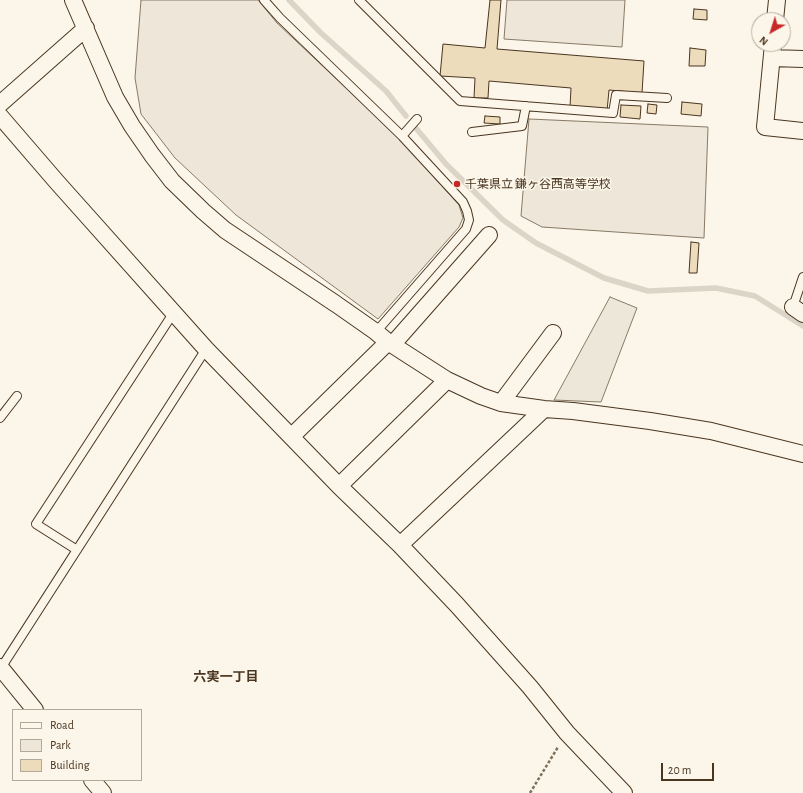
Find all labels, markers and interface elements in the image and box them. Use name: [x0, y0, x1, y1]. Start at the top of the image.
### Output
north arrow: [751, 12, 791, 52]
text: N: [757, 34, 770, 48]
place label: 千葉県立 鎌ヶ谷西高等学校: [465, 177, 611, 191]
marker: 千葉県立 鎌ヶ谷西高等学校: [452, 179, 462, 189]
district label: 六実一丁目: [194, 669, 258, 685]
legend: [12, 709, 142, 781]
text: Road: [50, 719, 74, 731]
text: Park: [50, 739, 71, 751]
scale bar: [663, 755, 716, 781]
text: Building: [50, 759, 90, 771]
text: 20 m: [668, 764, 691, 776]

